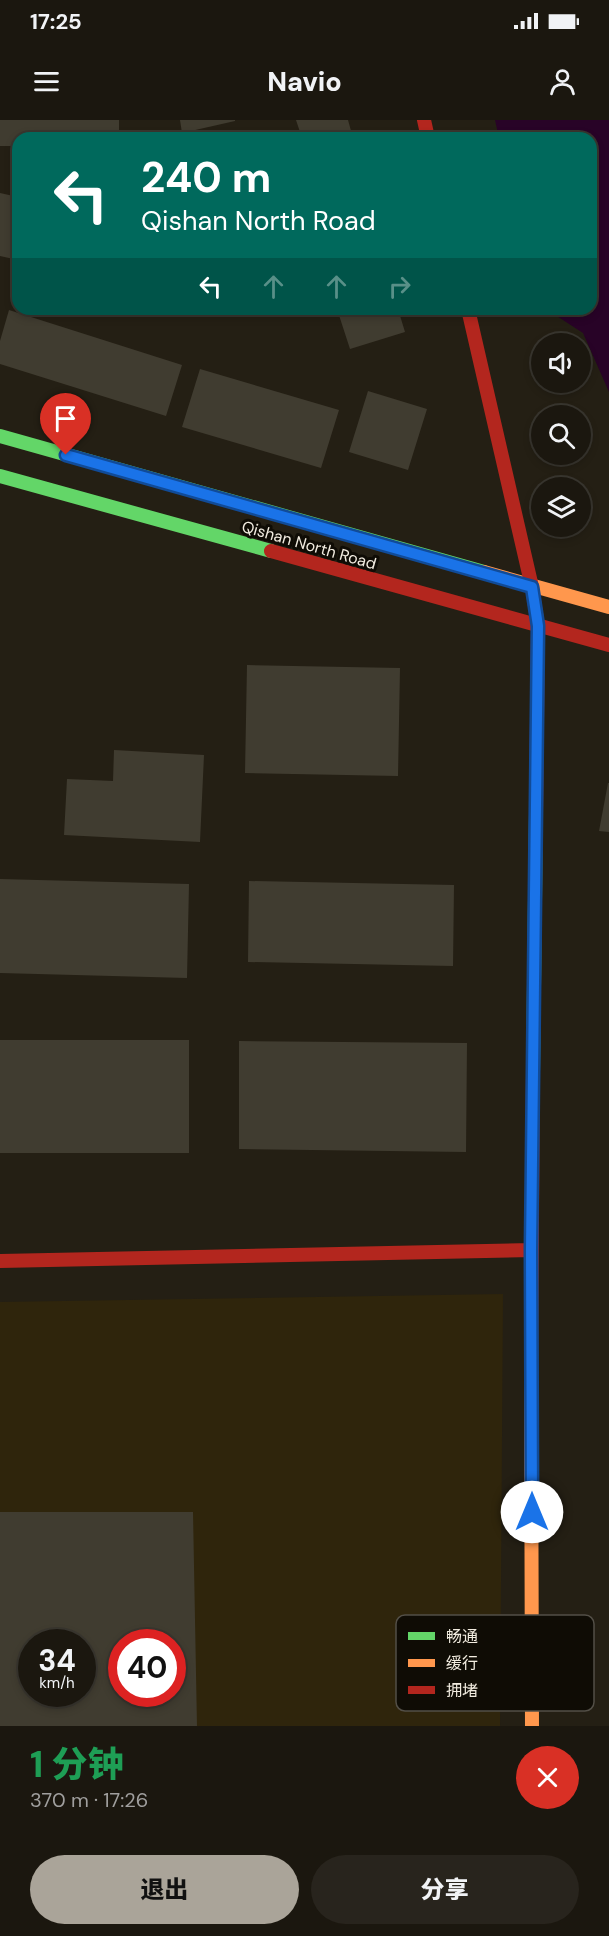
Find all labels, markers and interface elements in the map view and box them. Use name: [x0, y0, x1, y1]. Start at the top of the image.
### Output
text: 17:25: [30, 7, 82, 36]
text: Navio: [267, 64, 342, 99]
icon: menu: [30, 65, 63, 98]
icon: person: [546, 65, 579, 98]
text: 240 m: [141, 150, 271, 205]
icon: left: [42, 156, 120, 234]
text: Qishan North Road: [141, 203, 376, 238]
icon: left: [194, 270, 227, 303]
icon: ahead: [257, 270, 290, 303]
icon: ahead: [320, 270, 353, 303]
icon: right: [383, 270, 416, 303]
map controls: [531, 333, 591, 537]
button: sound: [531, 333, 591, 393]
pin: [40, 393, 91, 455]
icon: arrive: [49, 402, 82, 435]
button: search: [531, 405, 591, 465]
button: layers: [531, 477, 591, 537]
street label: Qishan North Road: [239, 516, 379, 574]
position arrow: [500, 1480, 564, 1544]
legend: [396, 1615, 594, 1711]
text: 畅通: [446, 1626, 478, 1647]
speed limit sign: 40: [108, 1629, 186, 1707]
text: 34: [38, 1641, 76, 1680]
text: 缓行: [446, 1653, 478, 1674]
text: km/h: [39, 1673, 75, 1693]
text: 拥堵: [446, 1680, 478, 1701]
text: 1 分钟: [30, 1741, 124, 1788]
button: close: [516, 1746, 579, 1809]
text: 370 m · 17:26: [30, 1787, 148, 1813]
button: 退出: [30, 1855, 299, 1924]
button: 分享: [311, 1855, 579, 1924]

